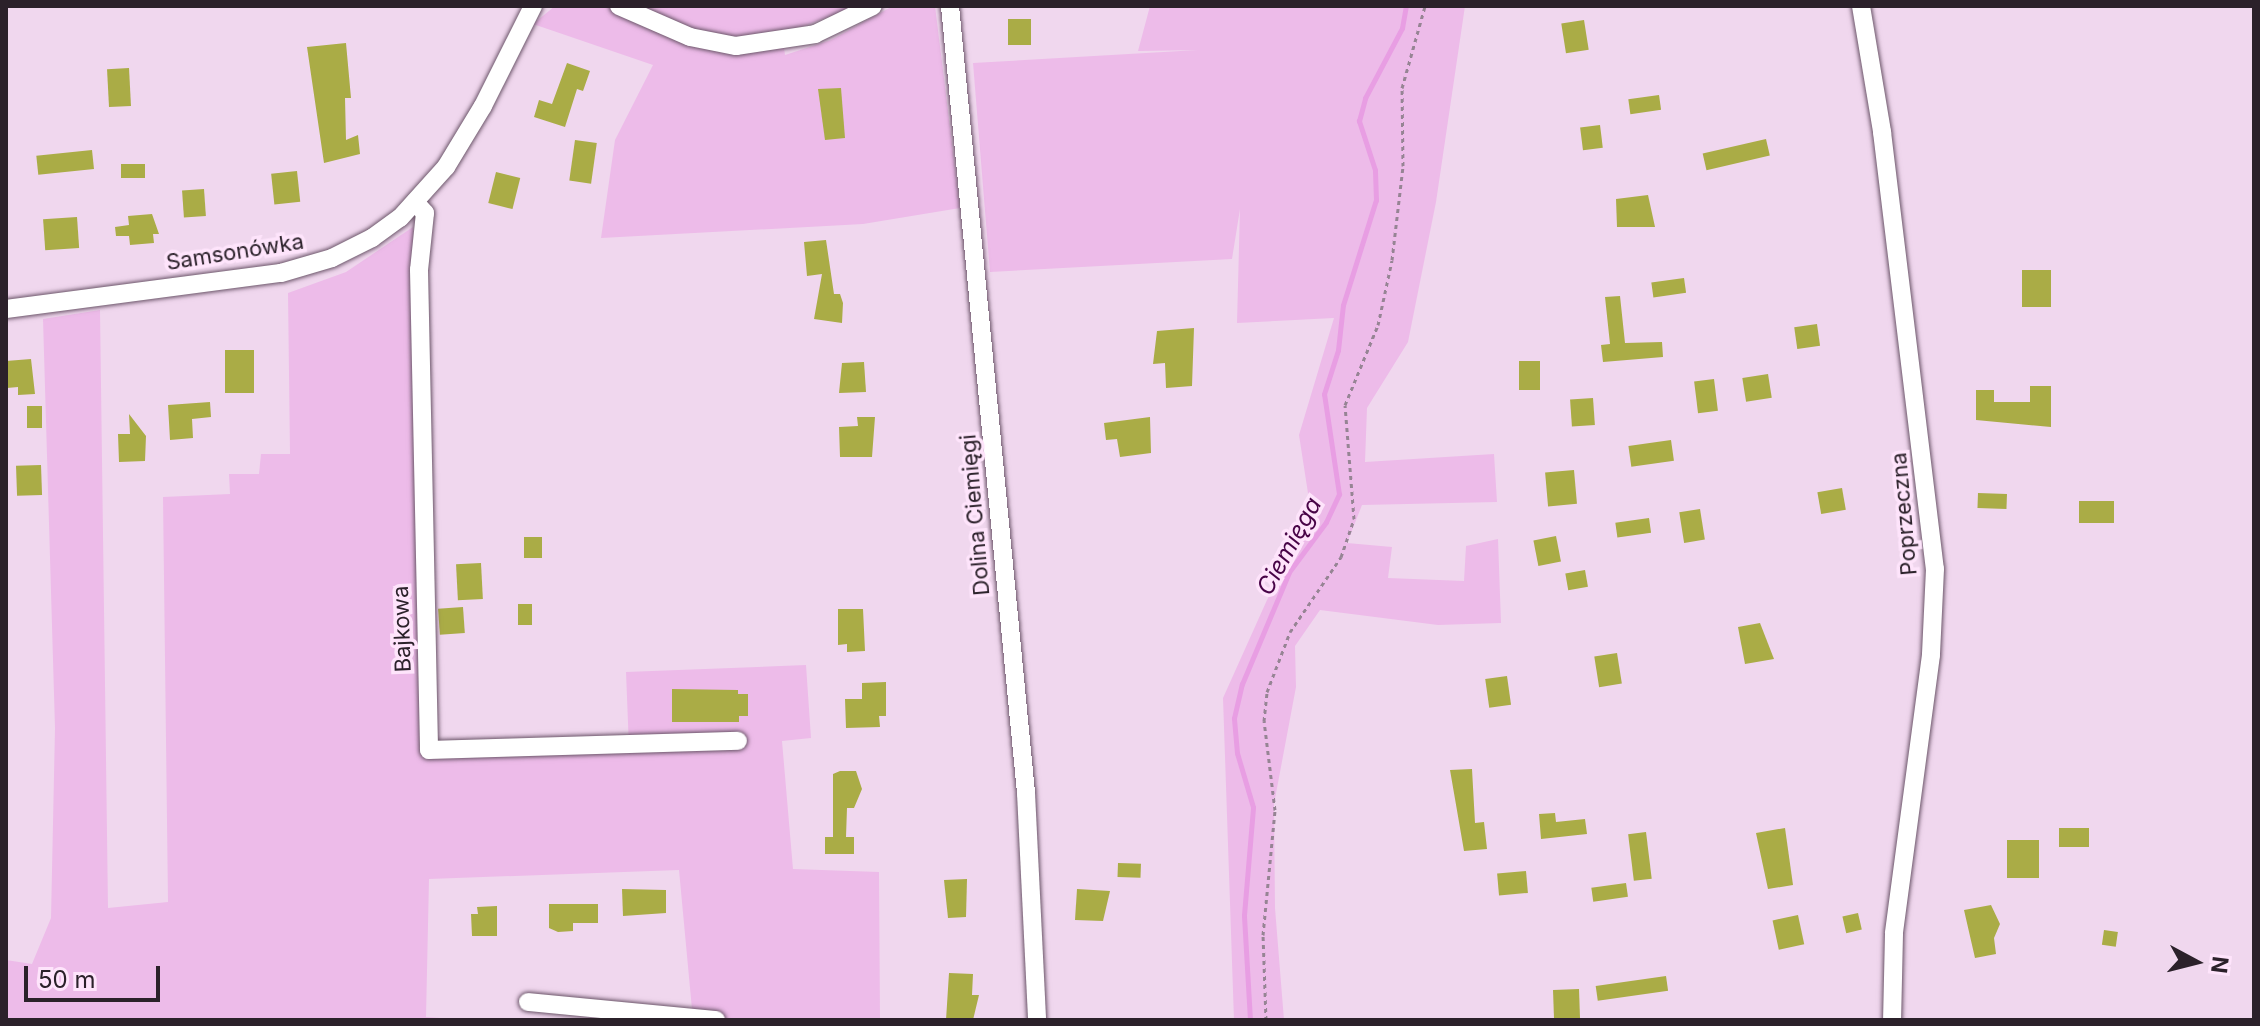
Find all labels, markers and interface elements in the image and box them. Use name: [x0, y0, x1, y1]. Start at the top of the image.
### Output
street label: Samsonówka: [164, 228, 306, 276]
street label: Dolina Ciemięgi: [955, 433, 995, 597]
street label: Poprzeczna: [1885, 451, 1923, 577]
water label: Ciemięga: [1250, 492, 1328, 600]
street label: Bajkowa: [387, 585, 417, 673]
north arrow: [2156, 922, 2236, 1002]
scale bar: [28, 950, 164, 1000]
text: N: [2206, 955, 2234, 975]
text: 50 m: [38, 965, 96, 994]

